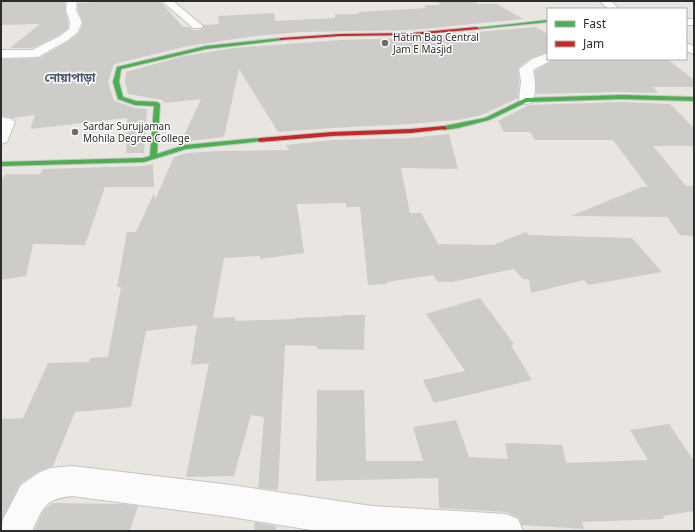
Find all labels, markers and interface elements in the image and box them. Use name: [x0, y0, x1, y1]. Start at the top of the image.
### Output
legend: [547, 8, 687, 60]
text: Fast: [583, 15, 607, 32]
place label: Hatim Bag Central Jam E Masjid: [392, 30, 479, 56]
text: Jam: [582, 35, 604, 52]
marker: Hatim Bag Central Jam E Masjid: [380, 38, 390, 48]
district label: নোয়াপাড়া: [45, 69, 96, 86]
place label: Sardar Surujjaman Mohila Degree College: [83, 119, 190, 145]
marker: Sardar Surujjaman Mohila Degree College: [70, 127, 80, 137]

